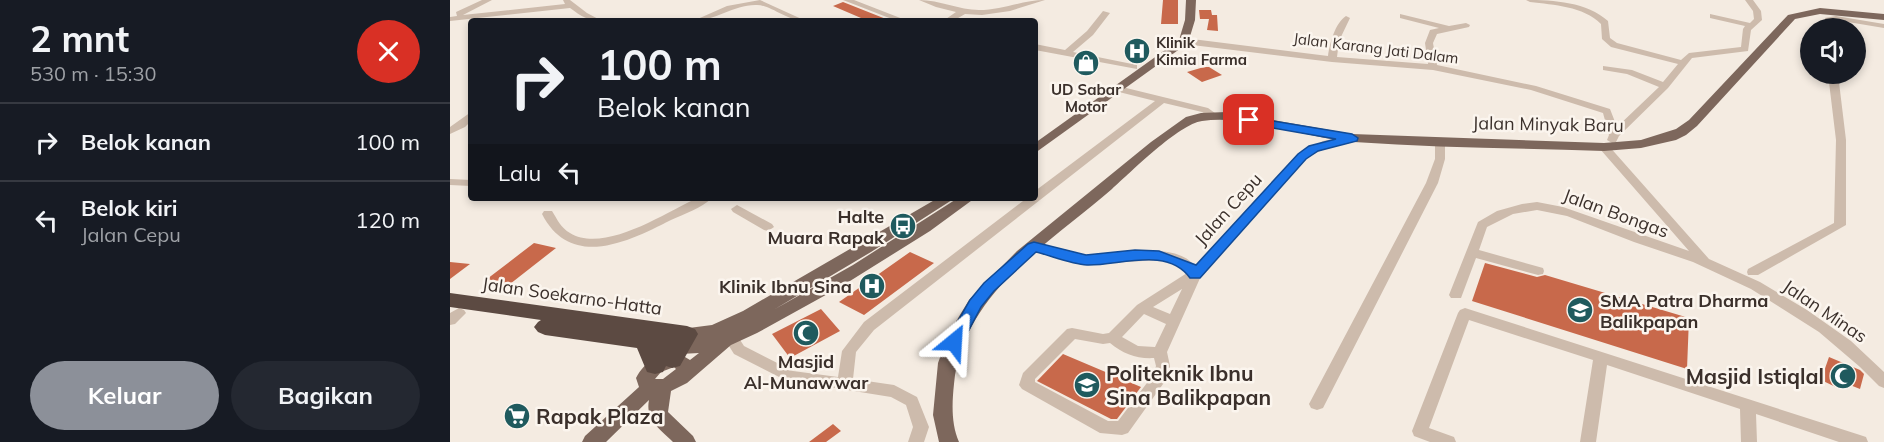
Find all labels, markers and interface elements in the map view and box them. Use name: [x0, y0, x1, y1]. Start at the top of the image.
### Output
text: 2 mnt: [30, 16, 129, 61]
map controls: [1800, 18, 1866, 84]
button: sound: [1800, 18, 1866, 84]
button: close: [357, 20, 420, 83]
street label: Jalan Karang Jati Dalam: [1292, 28, 1460, 68]
place label: Klinik Kimia Farma: [1156, 33, 1247, 69]
hospital icon: Klinik Kimia Farma: [1122, 36, 1152, 66]
text: 100 m: [597, 38, 722, 91]
icon: right: [498, 42, 576, 120]
shop icon: UD Sabar Motor: [1071, 48, 1101, 78]
text: 530 m · 15:30: [30, 61, 156, 86]
place label: UD Sabar Motor: [1051, 80, 1121, 116]
text: Belok kanan: [597, 90, 751, 124]
pin: [1223, 94, 1274, 145]
icon: arrive: [1232, 103, 1265, 136]
street label: Jalan Minyak Baru: [1472, 111, 1624, 137]
icon: right: [30, 126, 63, 159]
text: Belok kanan: [81, 128, 211, 156]
text: 100 m: [355, 128, 420, 156]
icon: left: [553, 156, 586, 189]
text: Lalu: [498, 159, 541, 187]
street label: Jalan Cepu: [1189, 168, 1267, 250]
street label: Jalan Bongas: [1560, 183, 1672, 243]
text: Belok kiri: [81, 194, 177, 222]
icon: left: [30, 204, 63, 237]
place label: Halte Muara Rapak: [767, 205, 885, 249]
text: 120 m: [355, 206, 420, 234]
bus stop icon: Halte Muara Rapak: [888, 211, 918, 241]
text: Jalan Cepu: [81, 222, 181, 247]
hospital icon: Klinik Ibnu Sina: [857, 271, 887, 301]
street label: Jalan Soekarno-Hatta: [481, 272, 663, 320]
street label: Jalan Minas: [1778, 274, 1872, 348]
place label: Klinik Ibnu Sina: [719, 275, 852, 298]
place label: SMA Patra Dharma Balikpapan: [1600, 289, 1768, 333]
school or university icon: SMA Patra Dharma Balikpapan: [1565, 295, 1595, 325]
position arrow: [922, 310, 986, 374]
mosque icon: Masjid Al-Munawwar: [791, 318, 821, 348]
place label: Masjid Al-Munawwar: [744, 350, 869, 394]
place label: Politeknik Ibnu Sina Balikpapan: [1106, 360, 1271, 410]
button: Keluar: [30, 361, 219, 430]
button: Bagikan: [231, 361, 420, 430]
mosque icon: Masjid Istiqlal: [1828, 361, 1858, 391]
place label: Masjid Istiqlal: [1686, 363, 1824, 389]
school or university icon: Politeknik Ibnu Sina Balikpapan: [1072, 370, 1102, 400]
supermarket icon: Rapak Plaza: [502, 401, 532, 431]
place label: Rapak Plaza: [536, 403, 664, 429]

